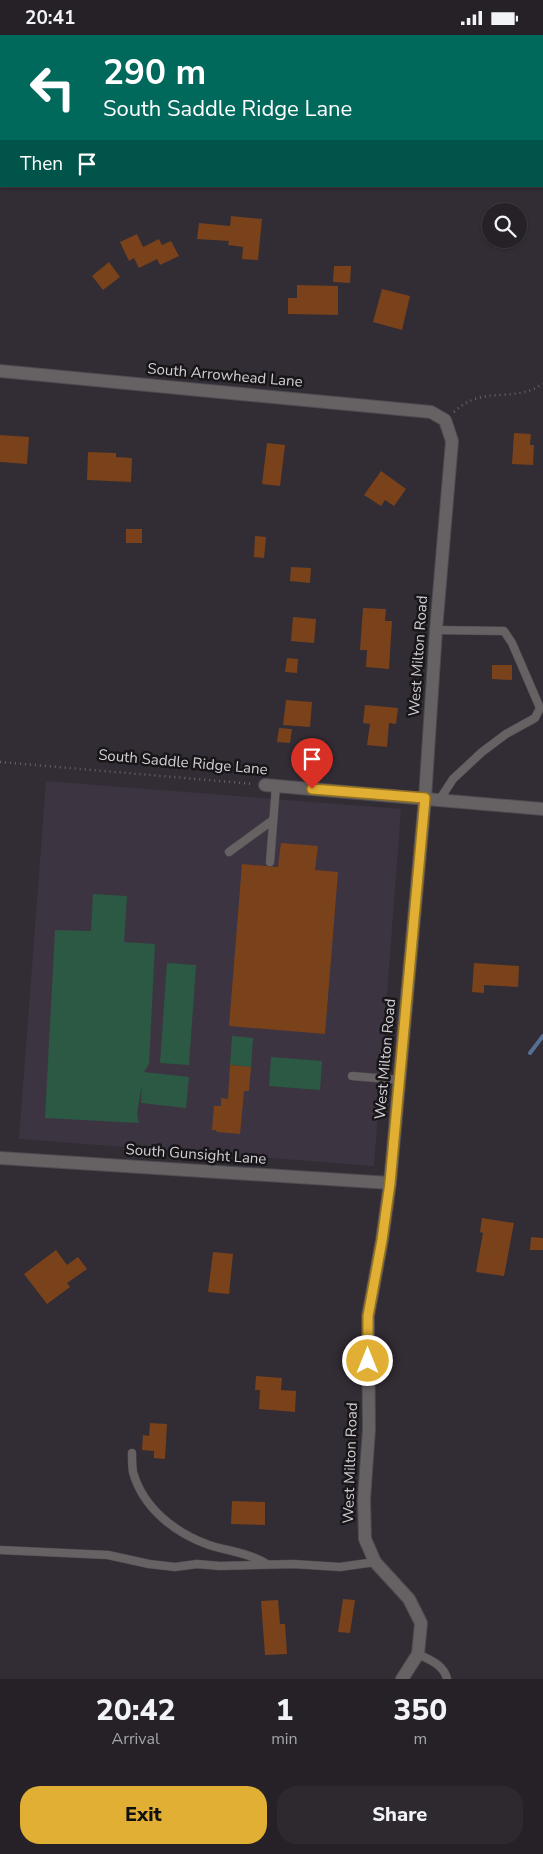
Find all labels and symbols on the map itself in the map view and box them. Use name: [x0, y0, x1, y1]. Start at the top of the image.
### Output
street label: South Arrowhead Lane: [147, 358, 303, 392]
street label: West Milton Road: [404, 595, 432, 717]
pin: [291, 738, 333, 789]
street label: South Saddle Ridge Lane: [97, 745, 269, 779]
street label: West Milton Road: [370, 998, 400, 1120]
street label: South Gunsight Lane: [125, 1139, 267, 1169]
position arrow: [341, 1334, 393, 1386]
street label: West Milton Road: [338, 1402, 362, 1524]

